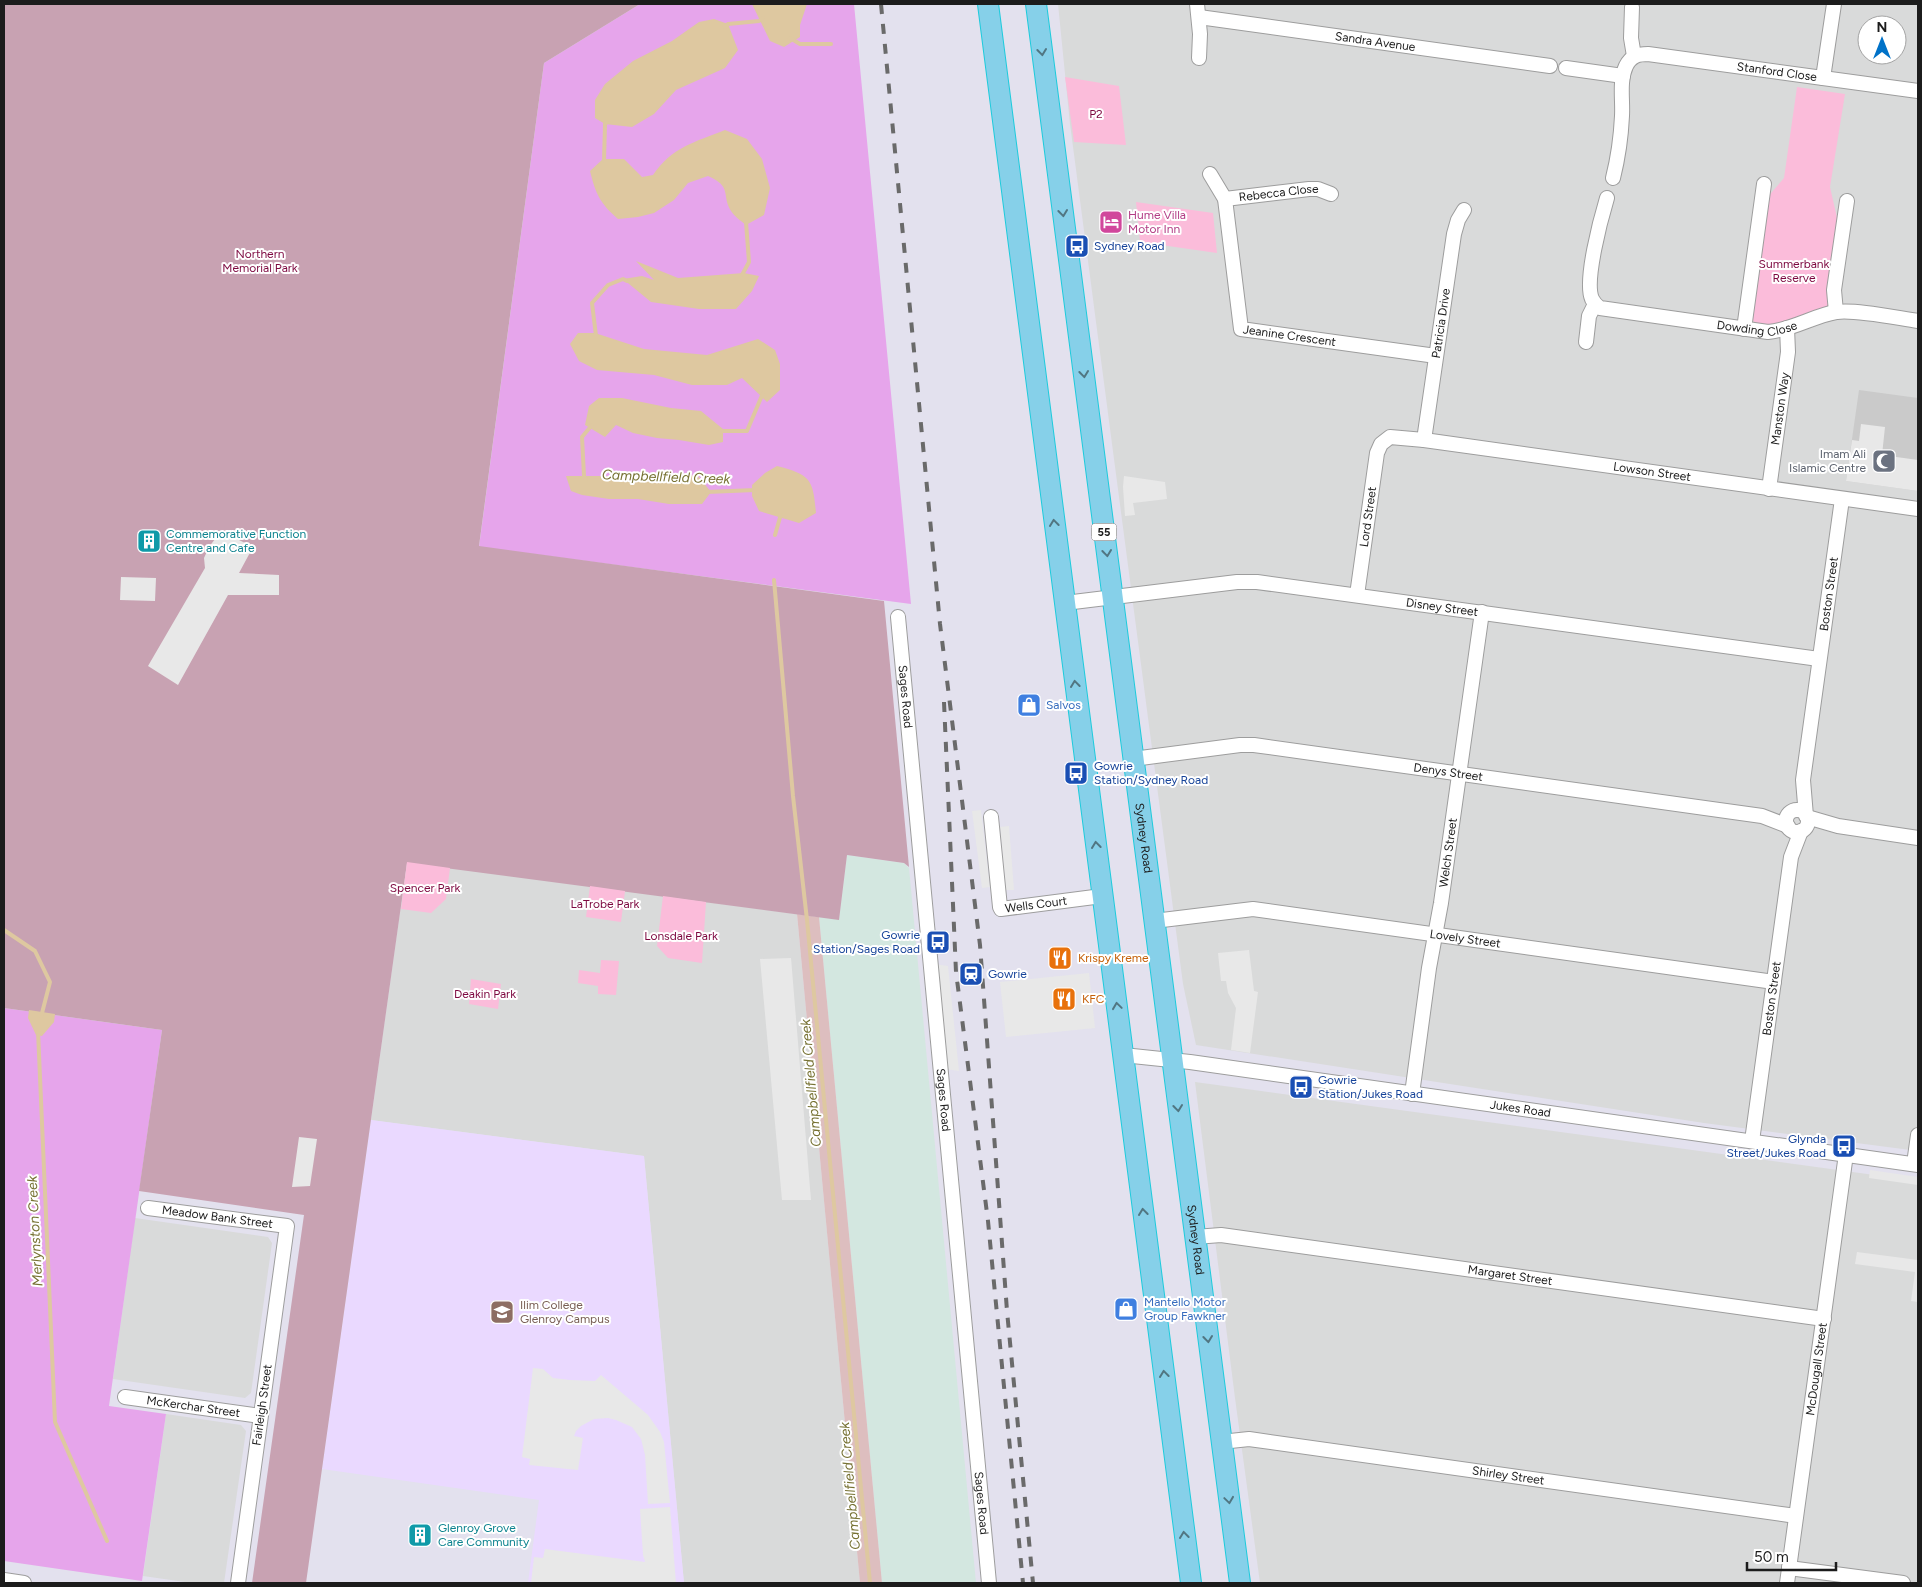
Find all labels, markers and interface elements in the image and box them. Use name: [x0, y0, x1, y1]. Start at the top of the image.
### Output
north arrow: [1857, 15, 1907, 65]
text: N: [1877, 19, 1887, 36]
street label: Sandra Avenue: [1334, 29, 1417, 54]
one-way arrow: [1037, 48, 1047, 56]
street label: Stanford Close: [1736, 59, 1818, 84]
park label: P2: [1089, 107, 1103, 121]
street label: Rebecca Close: [1238, 182, 1319, 204]
place label: Hume Villa Motor Inn: [1128, 208, 1186, 236]
hotel icon: Hume Villa Motor Inn: [1098, 209, 1124, 235]
one-way arrow: [1057, 210, 1068, 218]
bus stop icon: Sydney Road: [1064, 233, 1090, 259]
place label: Sydney Road: [1094, 239, 1165, 253]
park label: Northern Memorial Park: [222, 247, 298, 275]
park label: Summerbank Reserve: [1759, 257, 1830, 285]
street label: Patricia Drive: [1429, 287, 1453, 359]
street label: Dowding Close: [1716, 318, 1799, 339]
street label: Jeanine Crescent: [1242, 322, 1337, 349]
one-way arrow: [1078, 371, 1089, 379]
street label: Manston Way: [1768, 371, 1792, 446]
place label: Imam Ali Islamic Centre: [1789, 447, 1866, 475]
mosque icon: Imam Ali Islamic Centre: [1871, 448, 1897, 474]
street label: Lowson Street: [1612, 459, 1692, 484]
water label: Campbellfield Creek: [602, 466, 732, 488]
street label: Lord Street: [1357, 485, 1379, 548]
one-way arrow: [1049, 518, 1060, 526]
road number: 55: [1092, 524, 1116, 540]
place label: Commemorative Function Centre and Cafe: [166, 527, 306, 555]
building icon: Commemorative Function Centre and Cafe: [136, 528, 162, 554]
one-way arrow: [1101, 549, 1112, 557]
street label: Boston Street: [1817, 555, 1841, 632]
street label: Disney Street: [1405, 595, 1479, 619]
street label: Sages Road: [896, 664, 915, 729]
one-way arrow: [1070, 680, 1081, 688]
shop icon: Salvos: [1016, 692, 1042, 718]
place label: Salvos: [1046, 698, 1081, 712]
place label: Gowrie Station/Sydney Road: [1094, 759, 1208, 787]
bus stop icon: Gowrie Station/Sydney Road: [1063, 760, 1089, 786]
street label: Denys Street: [1413, 760, 1484, 784]
street label: Sydney Road: [1132, 802, 1155, 874]
street label: Welch Street: [1436, 817, 1460, 888]
one-way arrow: [1091, 841, 1102, 849]
park label: Spencer Park: [390, 881, 460, 895]
street label: Wells Court: [1004, 894, 1068, 915]
park label: LaTrobe Park: [571, 897, 640, 911]
street label: Lovely Street: [1429, 927, 1502, 951]
place label: Gowrie Station/Sages Road: [813, 928, 920, 956]
park label: Lonsdale Park: [644, 929, 718, 943]
bus stop icon: Gowrie Station/Sages Road: [925, 929, 951, 955]
restaurant icon: Krispy Kreme: [1047, 945, 1073, 971]
place label: Krispy Kreme: [1078, 951, 1149, 965]
street label: Boston Street: [1760, 960, 1784, 1036]
station icon: Gowrie: [958, 961, 984, 987]
place label: Gowrie: [988, 967, 1027, 981]
restaurant icon: KFC: [1051, 986, 1077, 1012]
park label: Deakin Park: [454, 987, 516, 1001]
place label: KFC: [1082, 992, 1105, 1006]
one-way arrow: [1112, 1002, 1123, 1010]
water label: Campbellfield Creek: [797, 1017, 825, 1148]
street label: Sages Road: [934, 1068, 953, 1132]
place label: Gowrie Station/Jukes Road: [1318, 1073, 1423, 1101]
bus stop icon: Gowrie Station/Jukes Road: [1288, 1074, 1314, 1100]
street label: Jukes Road: [1489, 1098, 1552, 1120]
one-way arrow: [1172, 1105, 1183, 1113]
place label: Glynda Street/Jukes Road: [1726, 1132, 1826, 1160]
bus stop icon: Glynda Street/Jukes Road: [1831, 1133, 1857, 1159]
water label: Merlynston Creek: [24, 1174, 46, 1287]
street label: Meadow Bank Street: [161, 1203, 274, 1231]
street label: Sydney Road: [1184, 1204, 1207, 1276]
one-way arrow: [1138, 1208, 1149, 1216]
street label: Margaret Street: [1467, 1262, 1554, 1288]
place label: Mantello Motor Group Fawkner: [1144, 1295, 1226, 1323]
shop icon: Mantello Motor Group Fawkner: [1113, 1296, 1139, 1322]
place label: Ilim College Glenroy Campus: [520, 1298, 610, 1326]
school or university icon: Ilim College Glenroy Campus: [489, 1299, 515, 1325]
street label: McDougall Street: [1803, 1321, 1830, 1416]
one-way arrow: [1202, 1335, 1213, 1343]
street label: Fairleigh Street: [249, 1363, 275, 1446]
one-way arrow: [1159, 1369, 1170, 1377]
street label: McKerchar Street: [146, 1393, 242, 1420]
water label: Campbellfield Creek: [836, 1420, 864, 1551]
street label: Shirley Street: [1471, 1463, 1546, 1488]
street label: Sages Road: [972, 1471, 991, 1535]
one-way arrow: [1223, 1496, 1234, 1504]
place label: Glenroy Grove Care Community: [438, 1521, 530, 1549]
building icon: Glenroy Grove Care Community: [407, 1522, 433, 1548]
one-way arrow: [1179, 1531, 1190, 1539]
scale bar: [1747, 1540, 1836, 1572]
text: 50 m: [1754, 1548, 1789, 1566]

